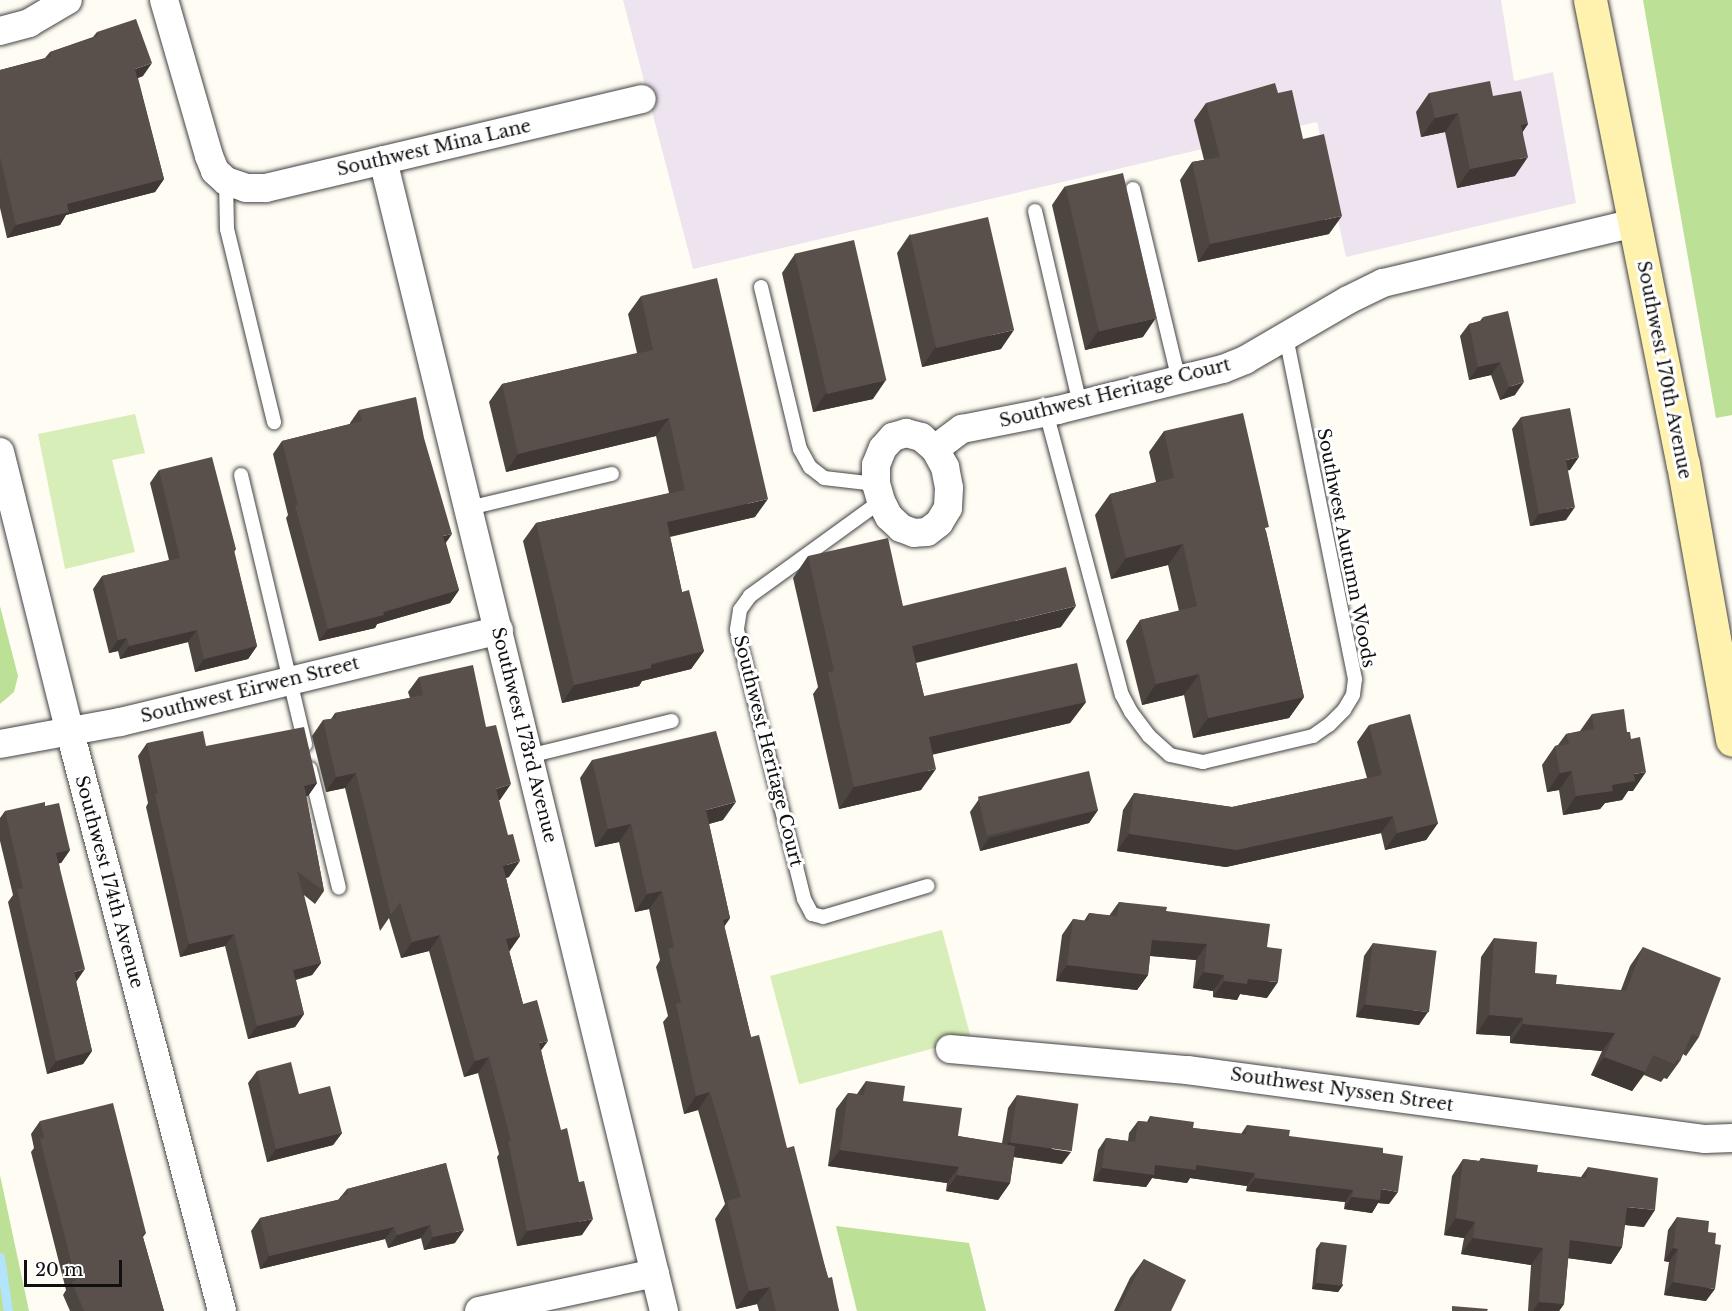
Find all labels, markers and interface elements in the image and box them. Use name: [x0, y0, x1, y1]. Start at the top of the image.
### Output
street label: Southwest Mina Lane: [335, 115, 533, 181]
street label: Southwest 170th Avenue: [1632, 259, 1696, 481]
street label: Southwest Heritage Court: [997, 354, 1233, 432]
street label: Southwest Autumn Woods: [1312, 426, 1380, 670]
street label: Southwest 173rd Avenue: [487, 625, 561, 845]
street label: Southwest Heritage Court: [729, 633, 807, 869]
street label: Southwest Eirwen Street: [138, 652, 362, 728]
street label: Southwest 174th Avenue: [70, 773, 148, 991]
street label: Southwest Nyssen Street: [1229, 1064, 1455, 1116]
scale bar: [27, 1248, 124, 1286]
text: 20 m: [35, 1259, 83, 1281]

